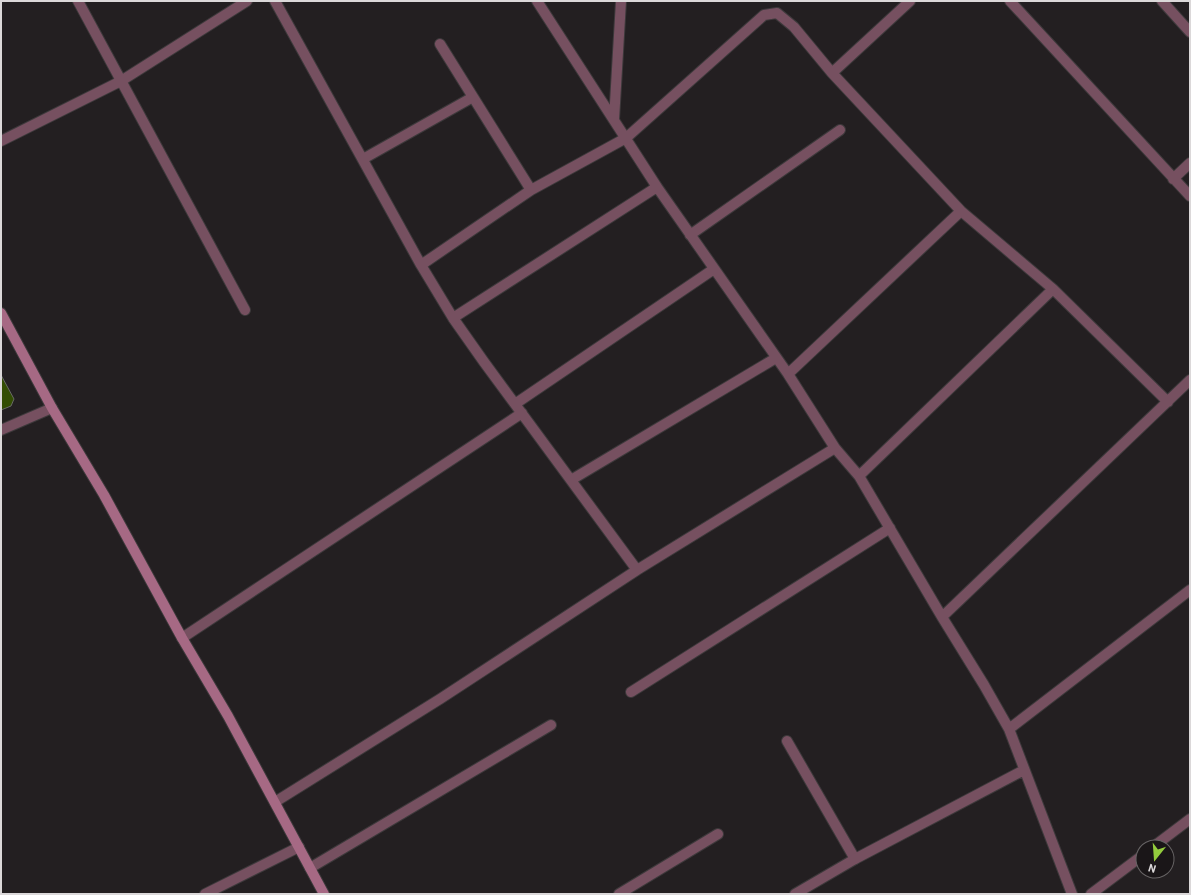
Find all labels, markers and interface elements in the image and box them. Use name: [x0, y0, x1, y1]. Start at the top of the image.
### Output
north arrow: [1135, 839, 1175, 879]
text: N: [1147, 862, 1157, 876]

